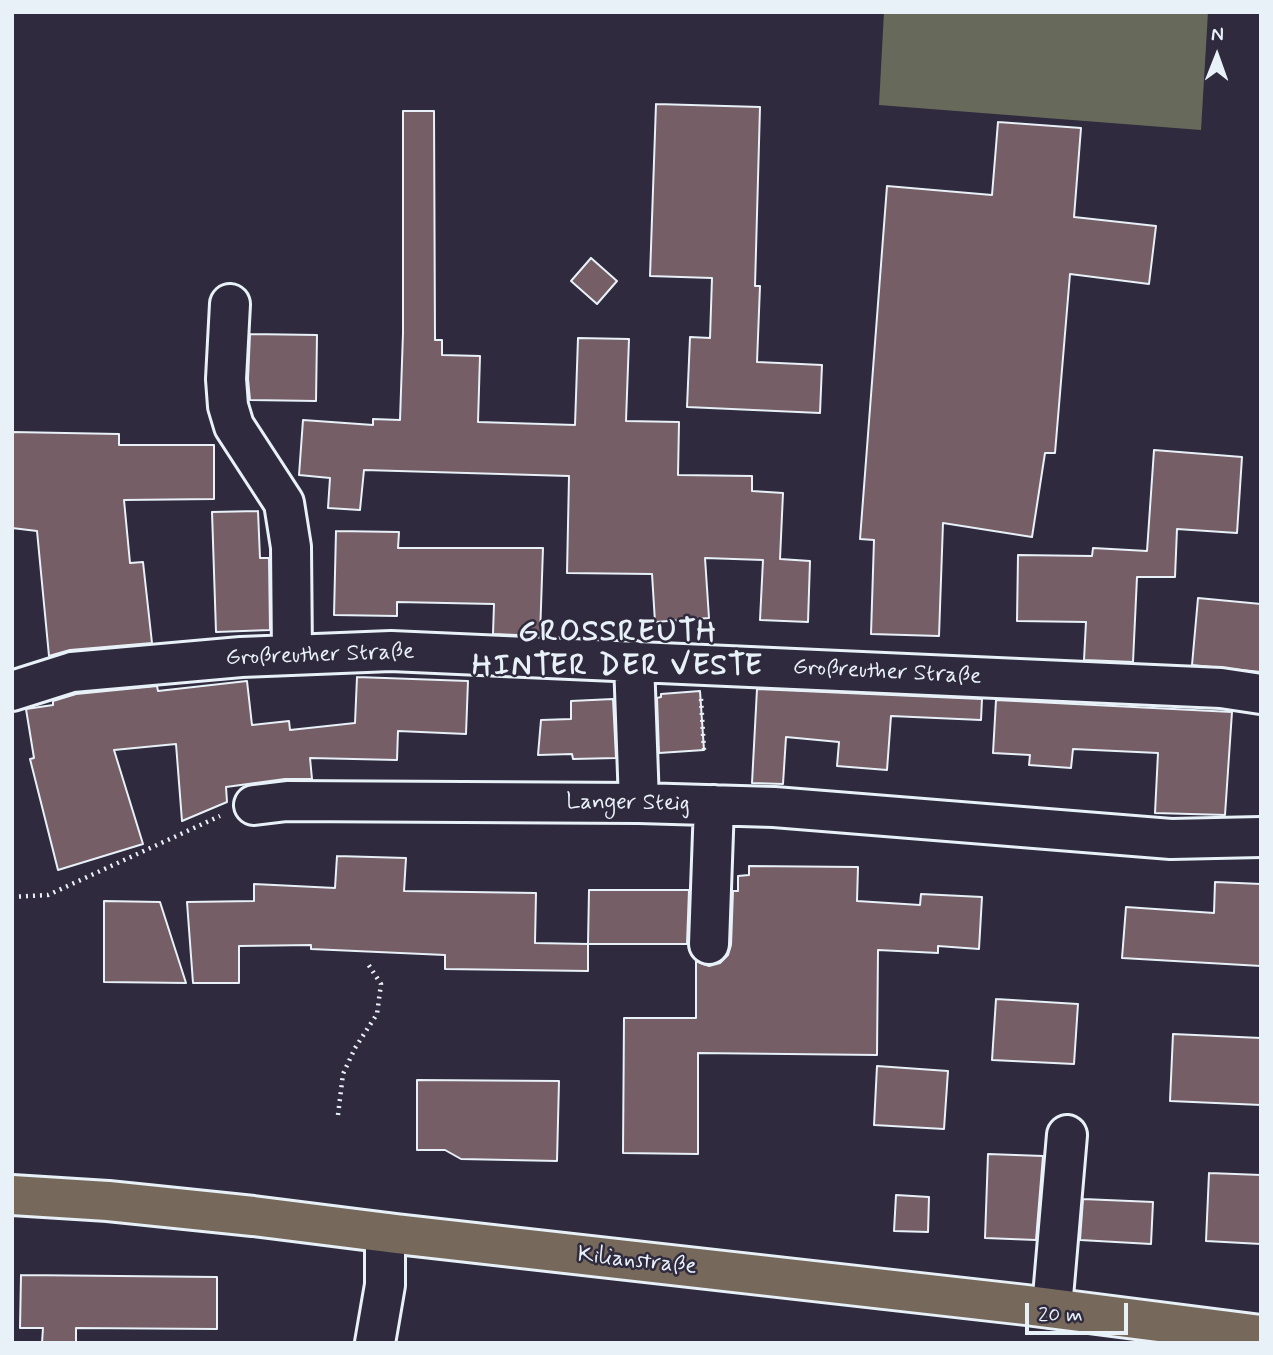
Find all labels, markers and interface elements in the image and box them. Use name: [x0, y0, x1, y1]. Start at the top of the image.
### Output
north arrow: [1182, 21, 1252, 91]
text: N: [1211, 22, 1224, 47]
district label: GROSSREUTH HINTER DER VESTE: [464, 616, 772, 686]
street label: Großreuther Straße: [225, 639, 415, 673]
street label: Großreuther Straße: [792, 654, 982, 692]
street label: Langer Steig: [566, 789, 690, 819]
street label: Kilianstraße: [576, 1242, 698, 1282]
scale bar: [1028, 1288, 1131, 1332]
text: 20 m: [1038, 1301, 1083, 1329]

